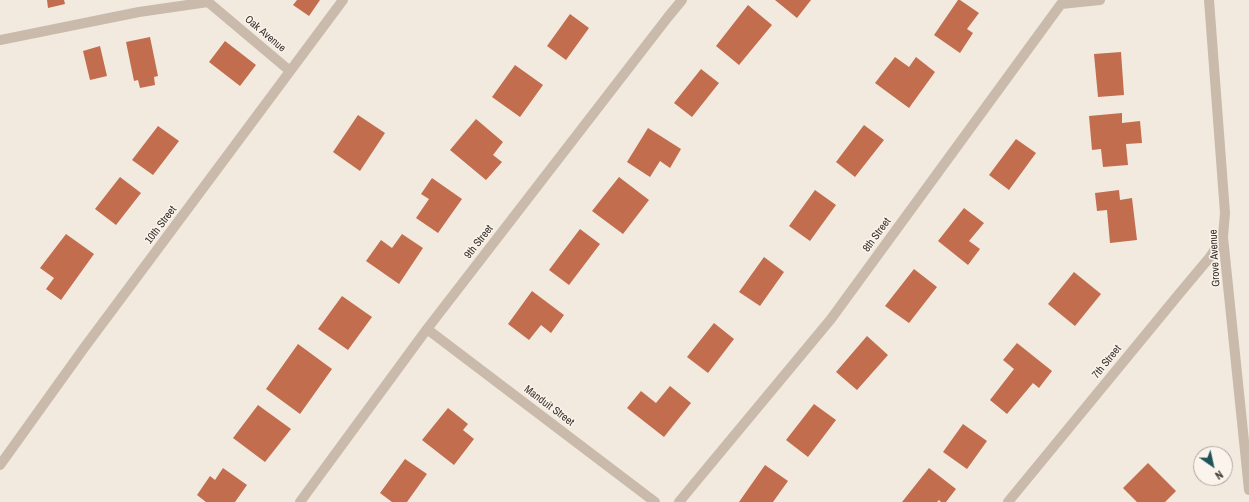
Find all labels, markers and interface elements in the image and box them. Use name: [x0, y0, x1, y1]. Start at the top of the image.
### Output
street label: Oak Avenue: [242, 13, 288, 55]
street label: 10th Street: [142, 203, 180, 247]
street label: 8th Street: [860, 215, 894, 255]
street label: 9th Street: [462, 223, 496, 261]
street label: Grove Avenue: [1207, 229, 1223, 287]
street label: 7th Street: [1090, 343, 1124, 381]
street label: Manduit Street: [521, 383, 577, 429]
north arrow: [1193, 446, 1233, 486]
text: N: [1213, 467, 1226, 483]

